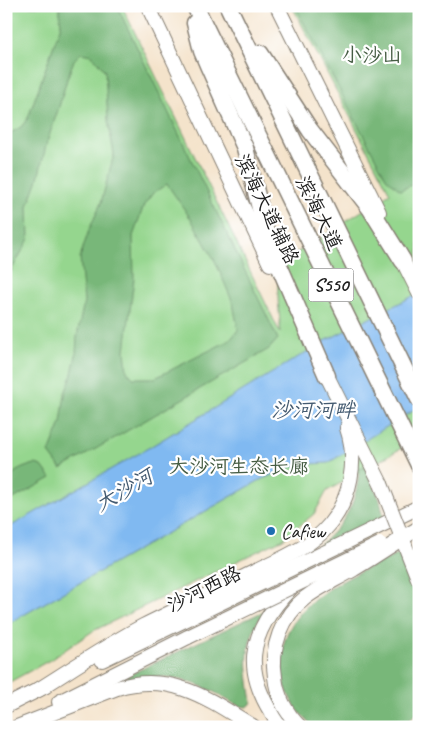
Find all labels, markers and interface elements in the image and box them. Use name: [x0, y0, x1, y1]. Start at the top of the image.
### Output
park label: 小沙山: [342, 43, 402, 68]
street label: 滨海大道辅路: [229, 150, 305, 269]
street label: 滨海大道: [290, 172, 348, 254]
road number: S550: [308, 268, 354, 302]
water label: 沙河河畔: [271, 397, 357, 423]
park label: 大沙河生态长廊: [169, 454, 309, 479]
water label: 大沙河: [90, 461, 160, 517]
place label: Cafiew: [281, 519, 327, 544]
marker: Cafiew: [265, 525, 277, 537]
street label: 沙河西路: [163, 560, 246, 618]

